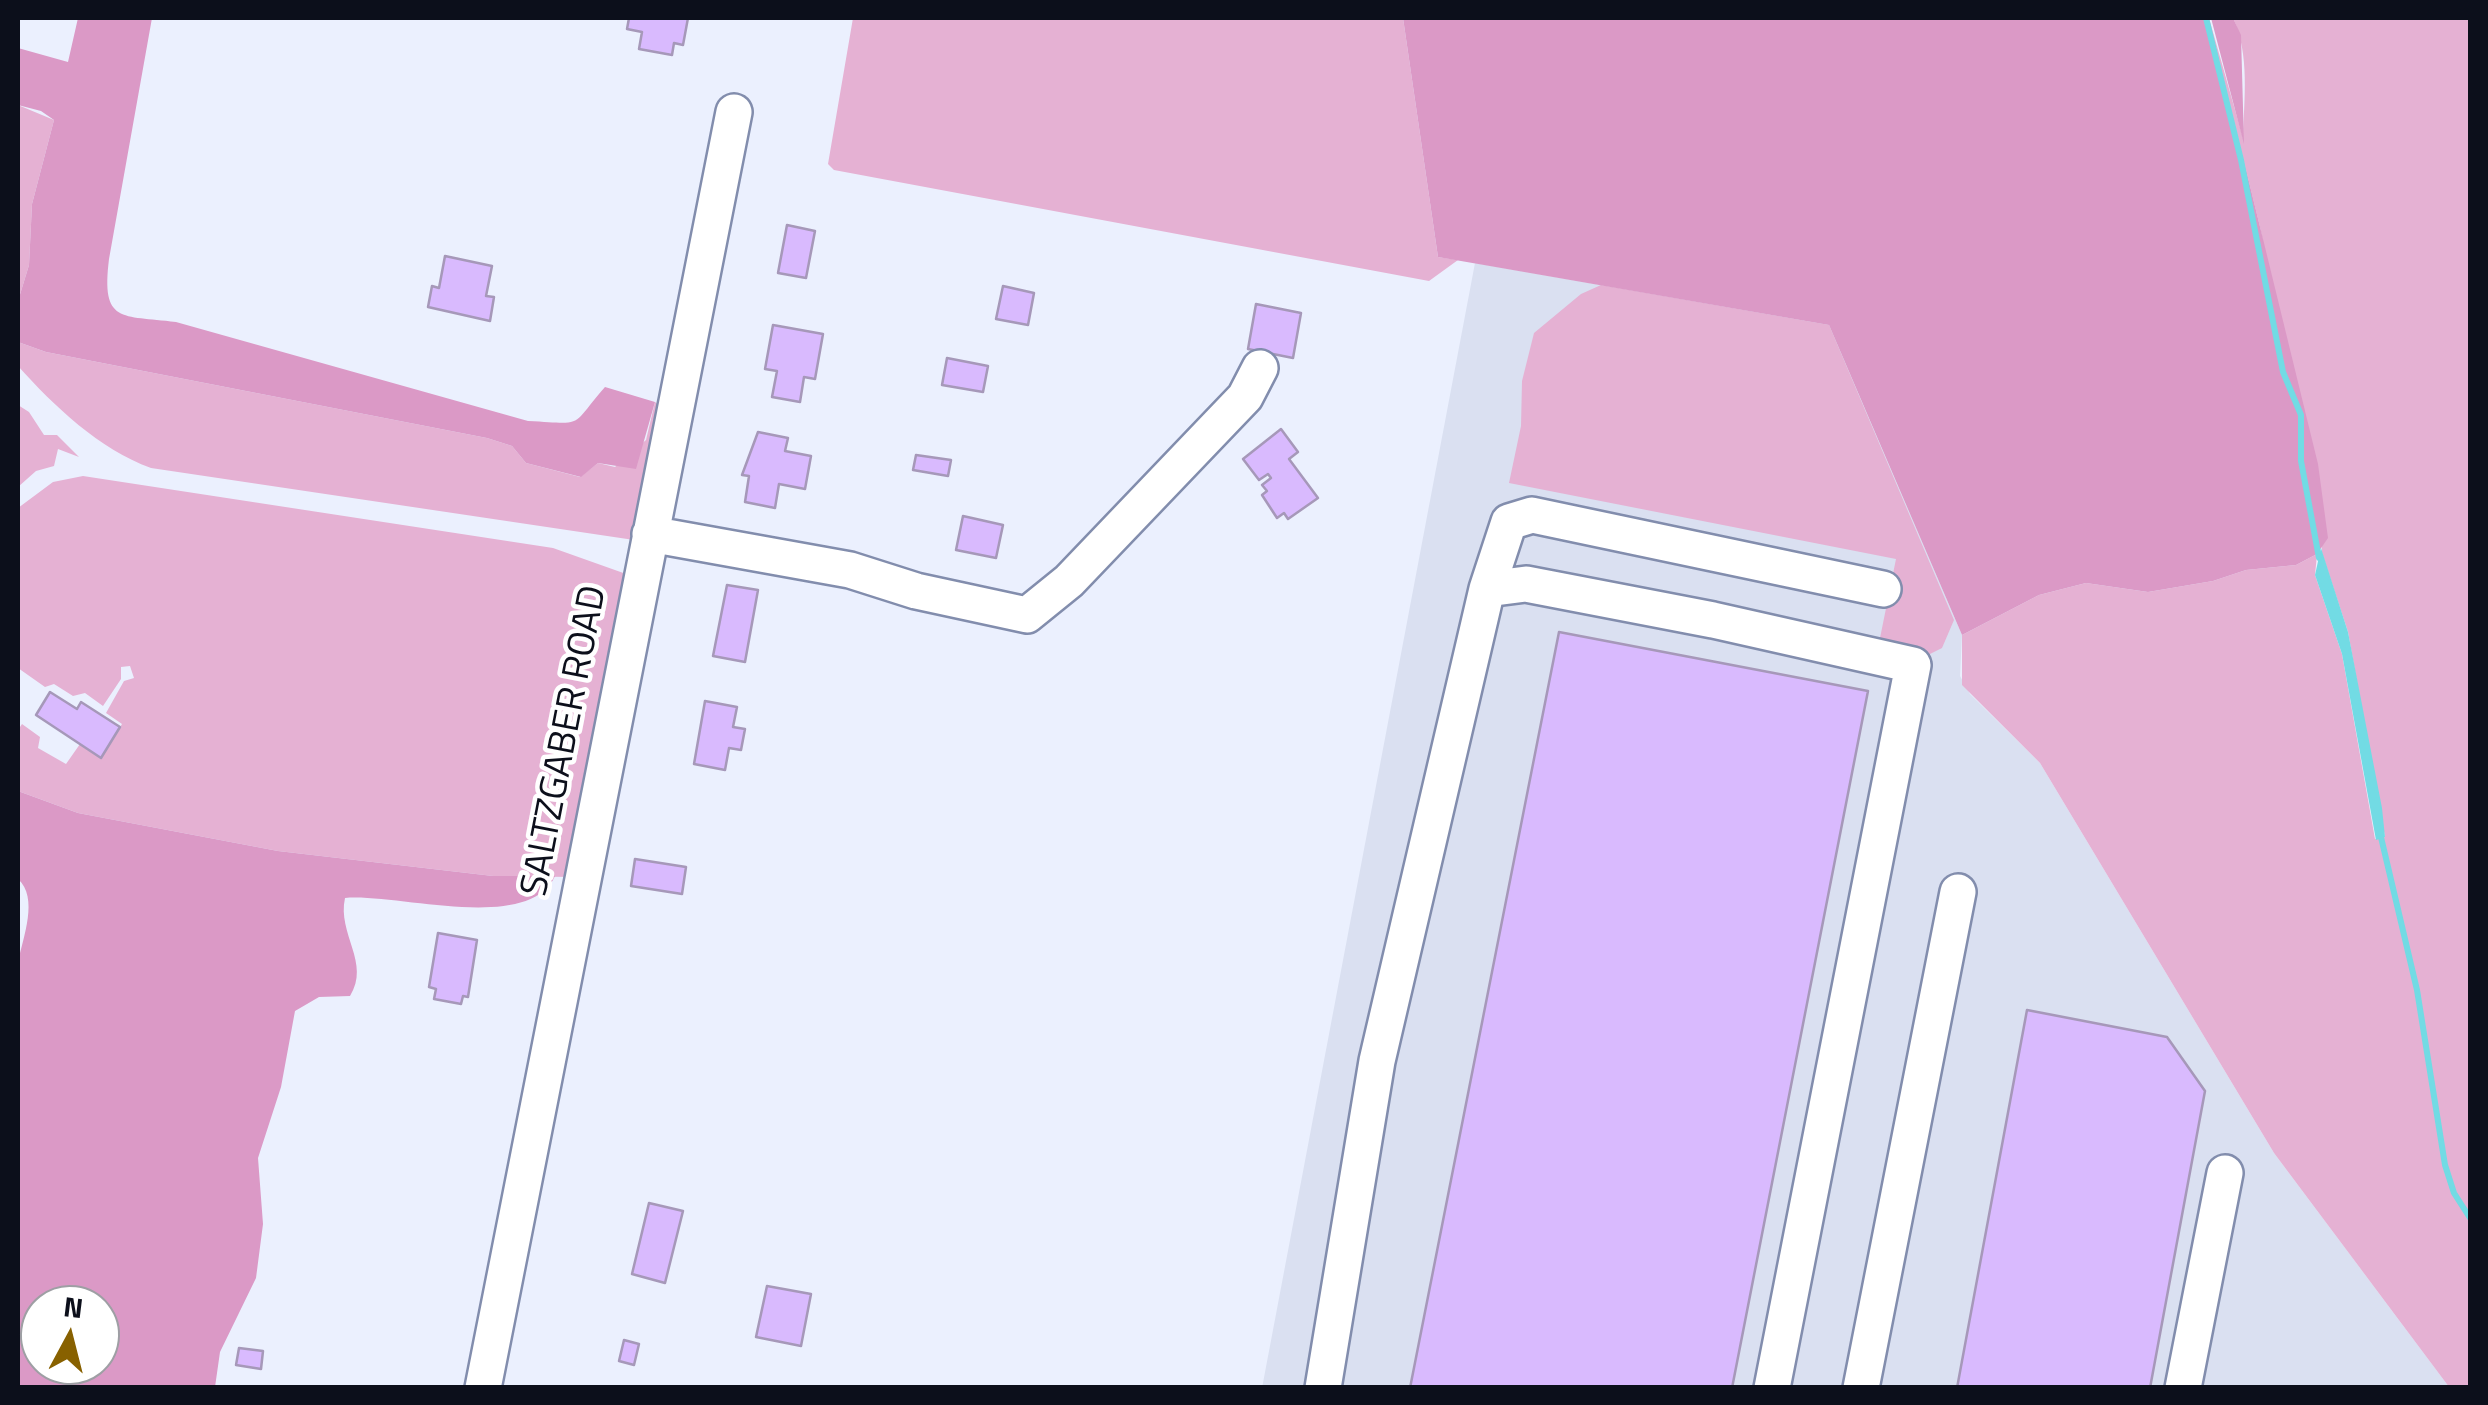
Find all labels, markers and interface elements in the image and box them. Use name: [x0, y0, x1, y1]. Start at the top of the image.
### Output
street label: SALTZGABER ROAD: [514, 582, 618, 900]
text: N: [61, 1284, 86, 1329]
north arrow: [20, 1285, 120, 1385]

